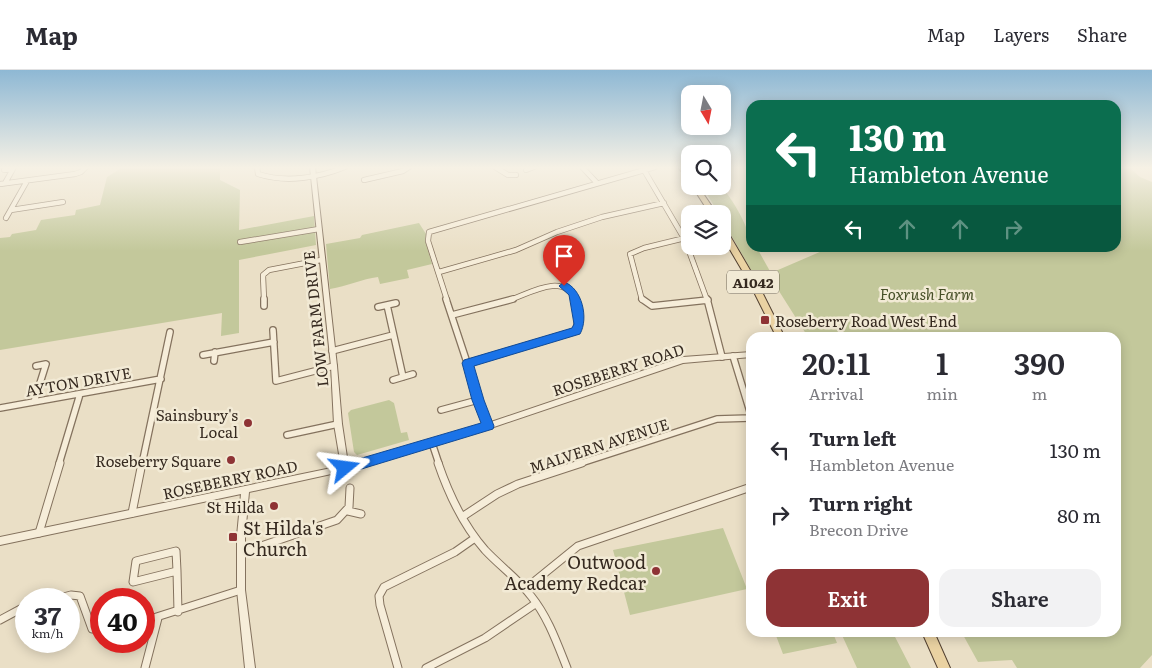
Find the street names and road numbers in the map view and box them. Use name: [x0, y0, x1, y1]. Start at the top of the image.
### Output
street label: LOW FARM DRIVE: [296, 250, 334, 388]
road number: A1042: [727, 270, 779, 293]
street label: ROSEBERRY ROAD: [549, 337, 687, 401]
street label: AYTON DRIVE: [23, 360, 133, 402]
street label: MALVERN AVENUE: [526, 412, 672, 478]
street label: ROSEBERRY ROAD: [160, 453, 300, 505]

